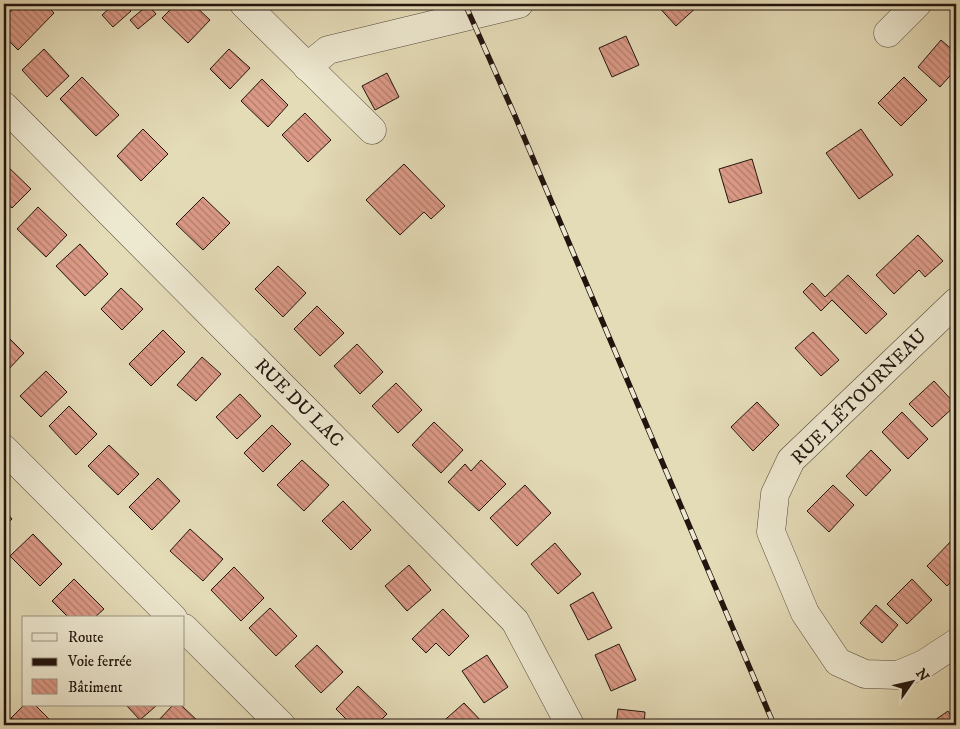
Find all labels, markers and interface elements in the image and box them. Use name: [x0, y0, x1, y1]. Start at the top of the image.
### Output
street label: RUE LÉTOURNEAU: [786, 324, 932, 470]
street label: RUE DU LAC: [250, 354, 348, 452]
legend: [22, 616, 185, 706]
text: Route: [68, 628, 103, 647]
text: Voie ferrée: [67, 652, 132, 671]
north arrow: [888, 656, 938, 706]
text: N: [911, 665, 933, 686]
text: Bâtiment: [68, 678, 123, 697]

